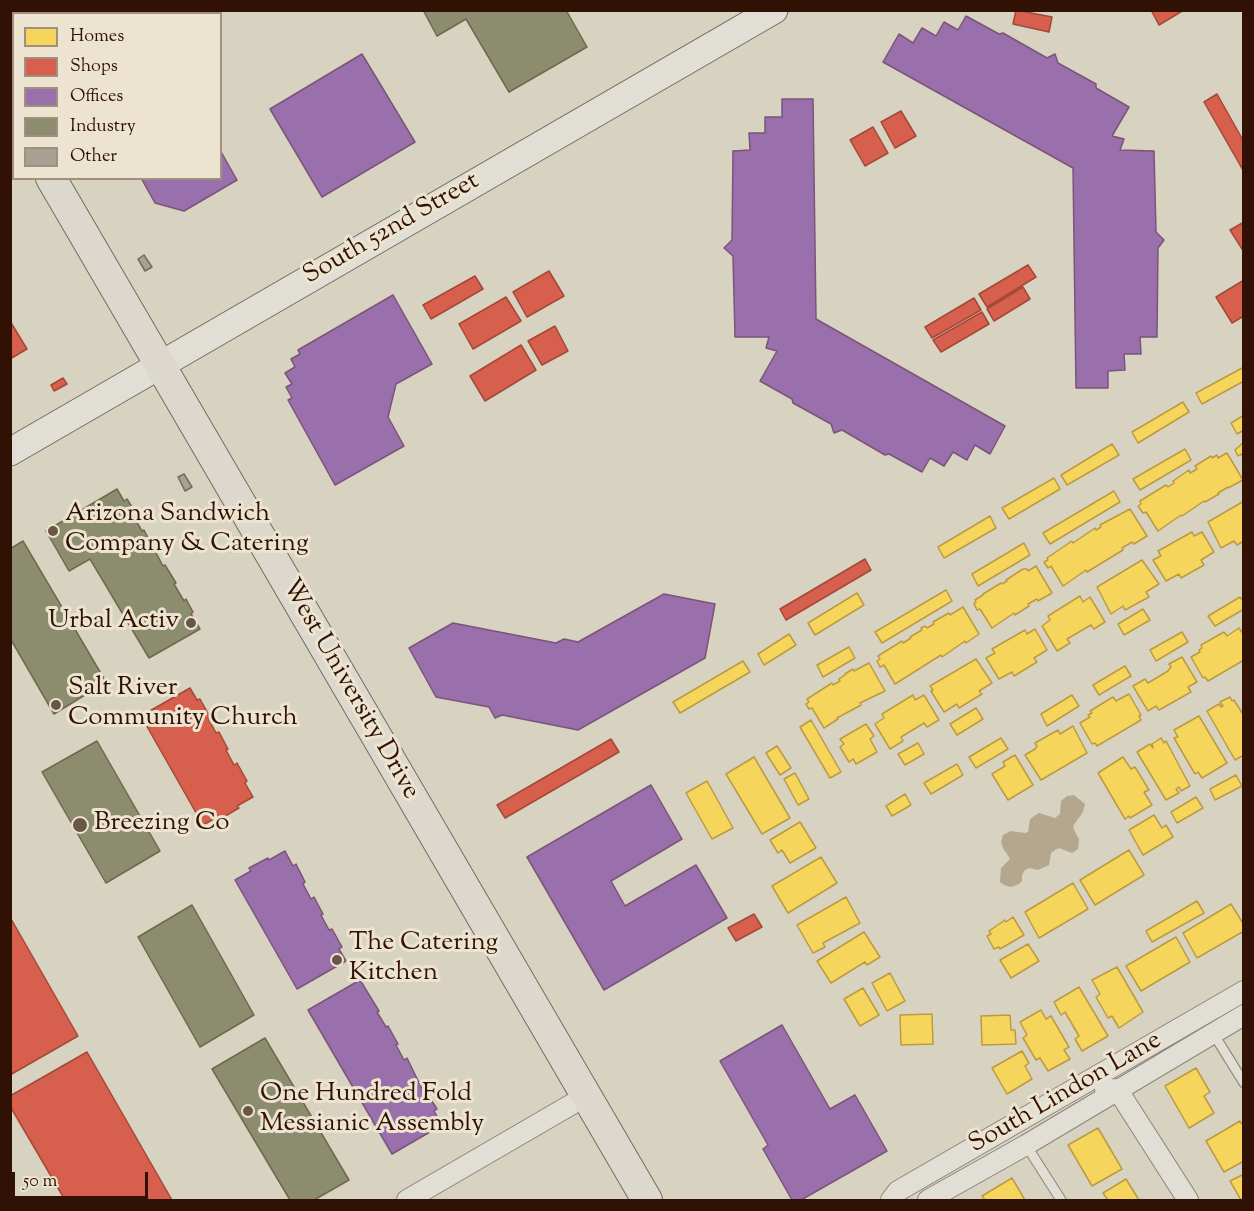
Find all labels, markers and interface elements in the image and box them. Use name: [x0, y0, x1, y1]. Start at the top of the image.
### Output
legend: [12, 12, 222, 180]
text: Homes: [70, 24, 124, 50]
text: Shops: [70, 54, 118, 80]
text: Offices: [70, 84, 123, 110]
text: Industry: [70, 114, 136, 140]
text: Other: [70, 144, 117, 170]
street label: South 52nd Street: [299, 167, 485, 293]
place label: Arizona Sandwich Company & Catering: [65, 500, 309, 562]
marker: Arizona Sandwich Company & Catering: [46, 524, 60, 538]
street label: West University Drive: [273, 574, 425, 806]
place label: Urbal Activ: [48, 607, 179, 639]
marker: Urbal Activ: [184, 616, 198, 630]
place label: Salt River Community Church: [68, 674, 298, 736]
marker: Salt River Community Church: [49, 698, 63, 712]
place label: Breezing Co: [94, 809, 229, 841]
marker: Breezing Co: [71, 816, 89, 834]
place label: The Catering Kitchen: [349, 929, 498, 990]
marker: The Catering Kitchen: [330, 953, 344, 967]
street label: South Lindon Lane: [964, 1026, 1168, 1162]
place label: One Hundred Fold Messianic Assembly: [260, 1080, 484, 1142]
marker: One Hundred Fold Messianic Assembly: [241, 1104, 255, 1118]
scale bar: [15, 1160, 152, 1198]
text: 50 m: [23, 1169, 57, 1195]

